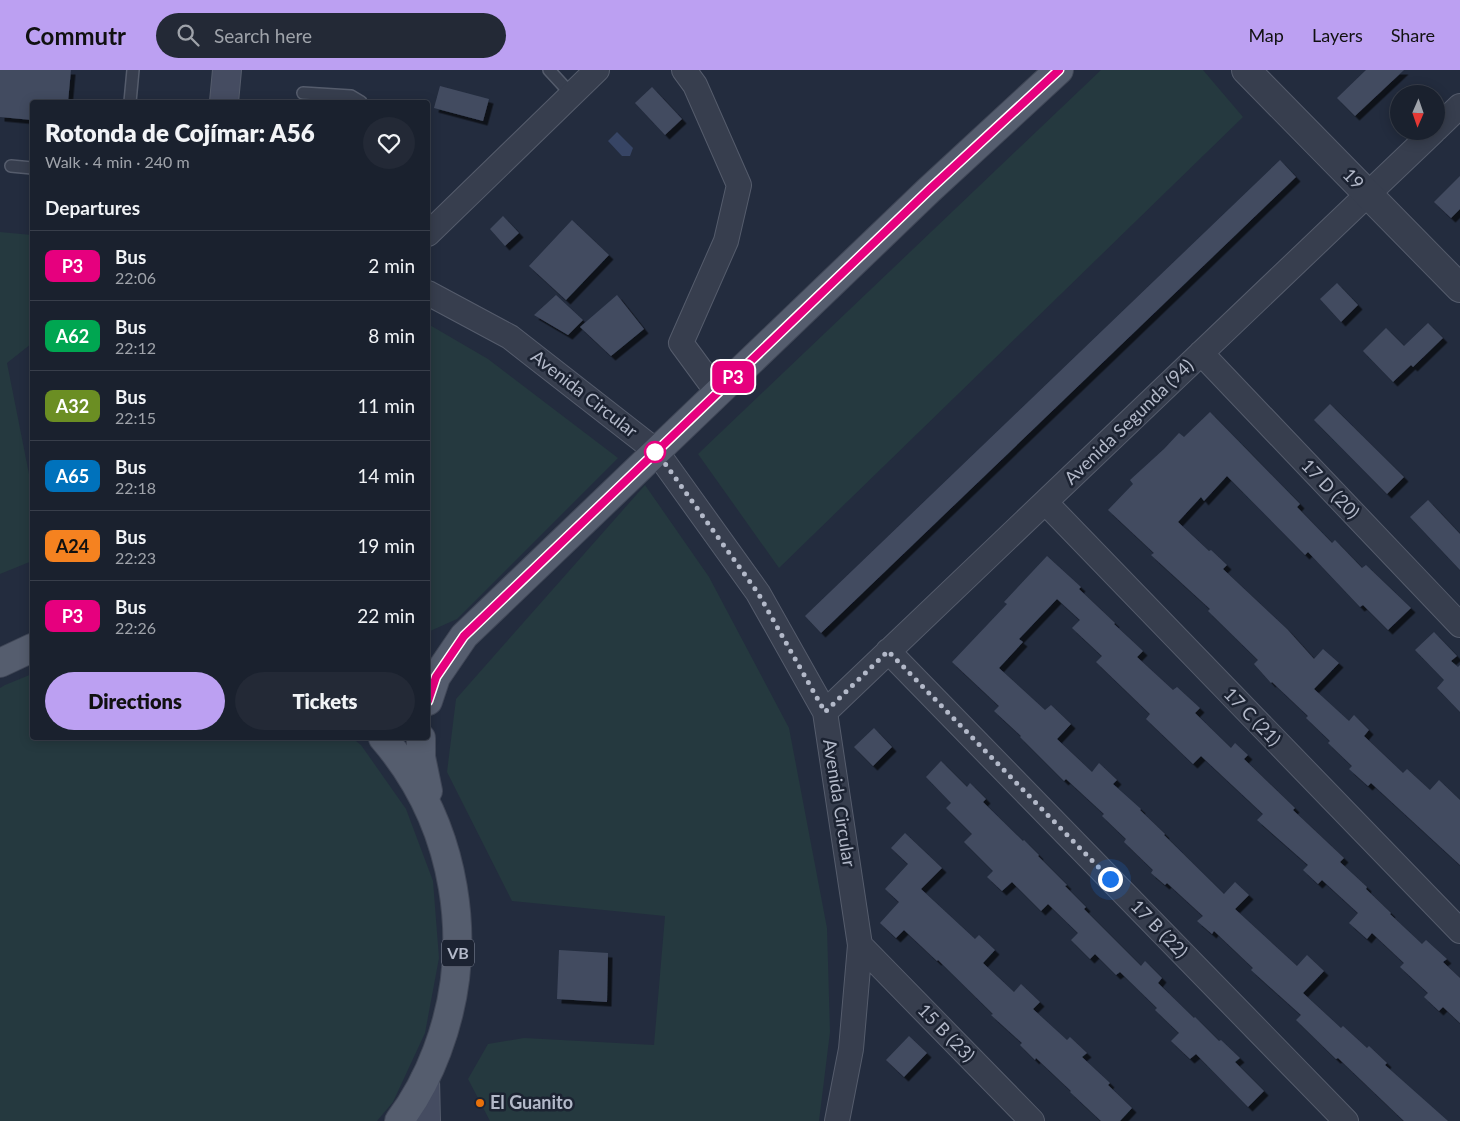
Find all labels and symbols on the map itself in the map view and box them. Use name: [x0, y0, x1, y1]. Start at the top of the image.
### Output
north arrow: [1390, 85, 1445, 140]
street label: 19: [1339, 163, 1369, 193]
street label: Avenida Circular: [527, 345, 643, 442]
street label: Avenida Segunda (94): [1059, 354, 1197, 489]
line badge: P3: [710, 361, 756, 393]
unlabelled marker: [644, 441, 666, 463]
street label: 17 D (20): [1297, 454, 1364, 523]
street label: 17 C (21): [1220, 683, 1286, 750]
street label: Avenida Circular: [819, 737, 861, 869]
your location: [1098, 867, 1123, 892]
street label: 17 B (22): [1127, 895, 1193, 962]
road number: VB: [442, 940, 474, 966]
street label: 15 B (23): [914, 999, 980, 1066]
place label: El Guanito: [490, 1091, 573, 1113]
marker: El Guanito: [474, 1097, 486, 1109]

